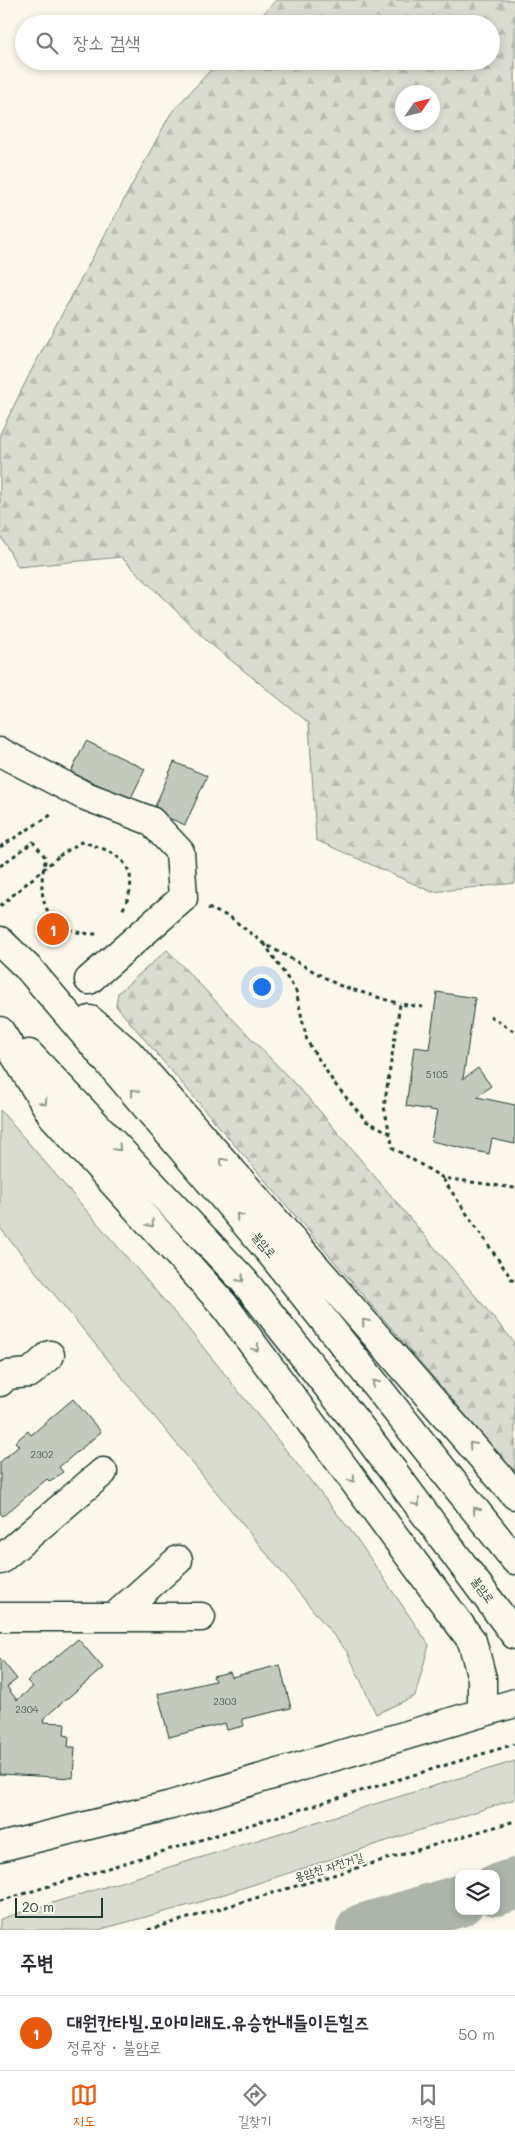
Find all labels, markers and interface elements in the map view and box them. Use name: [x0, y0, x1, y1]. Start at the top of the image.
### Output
search box: [15, 15, 500, 70]
icon: search: [33, 29, 61, 57]
text: 장소 검색: [73, 29, 140, 54]
north arrow: [395, 85, 440, 130]
pin: 1: [37, 910, 69, 948]
your location: [249, 974, 275, 1000]
house number: 5105: [426, 1067, 448, 1081]
one-way arrow: [131, 1089, 140, 1098]
one-way arrow: [38, 1096, 48, 1105]
one-way arrow: [112, 1142, 121, 1151]
one-way arrow: [220, 1157, 229, 1166]
one-way arrow: [236, 1213, 245, 1222]
one-way arrow: [145, 1219, 154, 1228]
street label: 불암로: [249, 1228, 280, 1261]
one-way arrow: [235, 1274, 244, 1283]
one-way arrow: [362, 1319, 371, 1328]
one-way arrow: [250, 1342, 258, 1351]
one-way arrow: [372, 1380, 380, 1389]
one-way arrow: [469, 1442, 477, 1451]
house number: 2302: [30, 1447, 54, 1461]
one-way arrow: [347, 1473, 355, 1482]
one-way arrow: [412, 1497, 420, 1506]
one-way arrow: [473, 1506, 482, 1516]
street label: 불암로: [469, 1573, 499, 1606]
house number: 2303: [213, 1694, 237, 1708]
house number: 2304: [15, 1702, 39, 1716]
street label: 용암천 자전거길: [292, 1848, 366, 1884]
map controls: [455, 1870, 500, 1915]
button: layers: [455, 1870, 500, 1915]
scale bar: [15, 1895, 102, 1918]
text: 20 m: [22, 1897, 54, 1916]
text: 주변: [20, 1948, 54, 1975]
text: 대원칸타빌.모아미래도.유승한내들이든힐즈: [67, 2009, 369, 2034]
text: 1: [32, 2023, 40, 2044]
text: 50 m: [458, 2023, 495, 2044]
text: 정류장 · 불암로: [67, 2036, 161, 2057]
tab: 지도: [70, 2081, 98, 2131]
tab: 길찾기: [238, 2081, 271, 2131]
tab: 저장됨: [411, 2081, 445, 2131]

